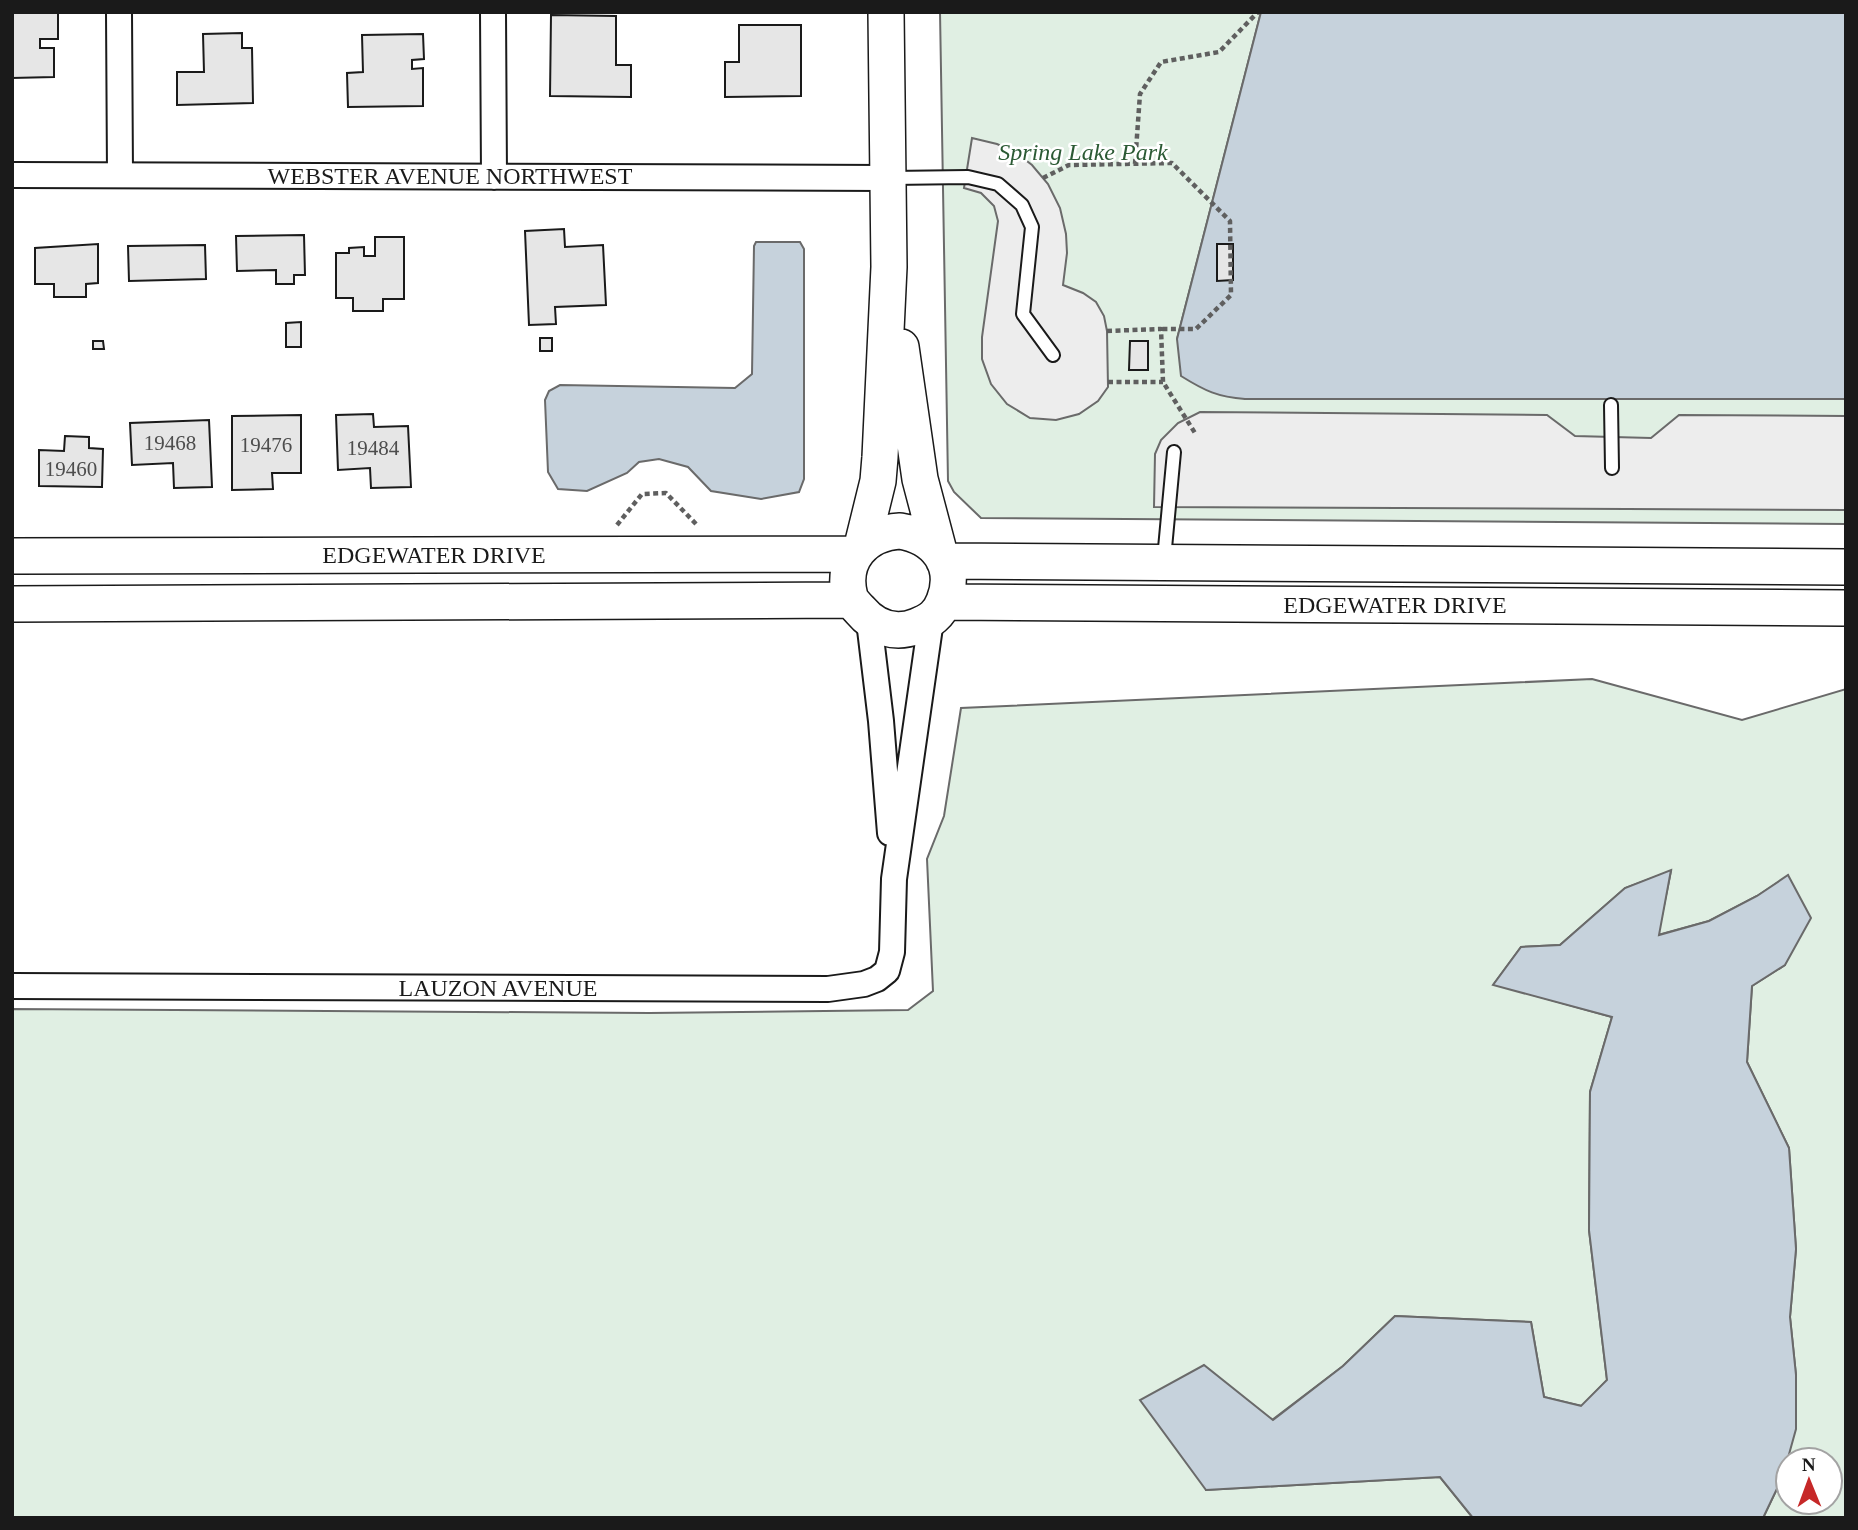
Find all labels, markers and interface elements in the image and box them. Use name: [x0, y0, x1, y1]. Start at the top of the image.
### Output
park label: Spring Lake Park: [998, 139, 1168, 165]
street label: WEBSTER AVENUE NORTHWEST: [268, 163, 633, 189]
house number: 19468: [144, 431, 196, 455]
house number: 19476: [240, 433, 292, 457]
house number: 19484: [347, 436, 400, 460]
house number: 19460: [45, 457, 97, 481]
street label: EDGEWATER DRIVE: [322, 542, 546, 568]
street label: EDGEWATER DRIVE: [1283, 592, 1507, 618]
street label: LAUZON AVENUE: [399, 975, 597, 1001]
north arrow: [1774, 1446, 1844, 1516]
text: N: [1802, 1454, 1816, 1475]

